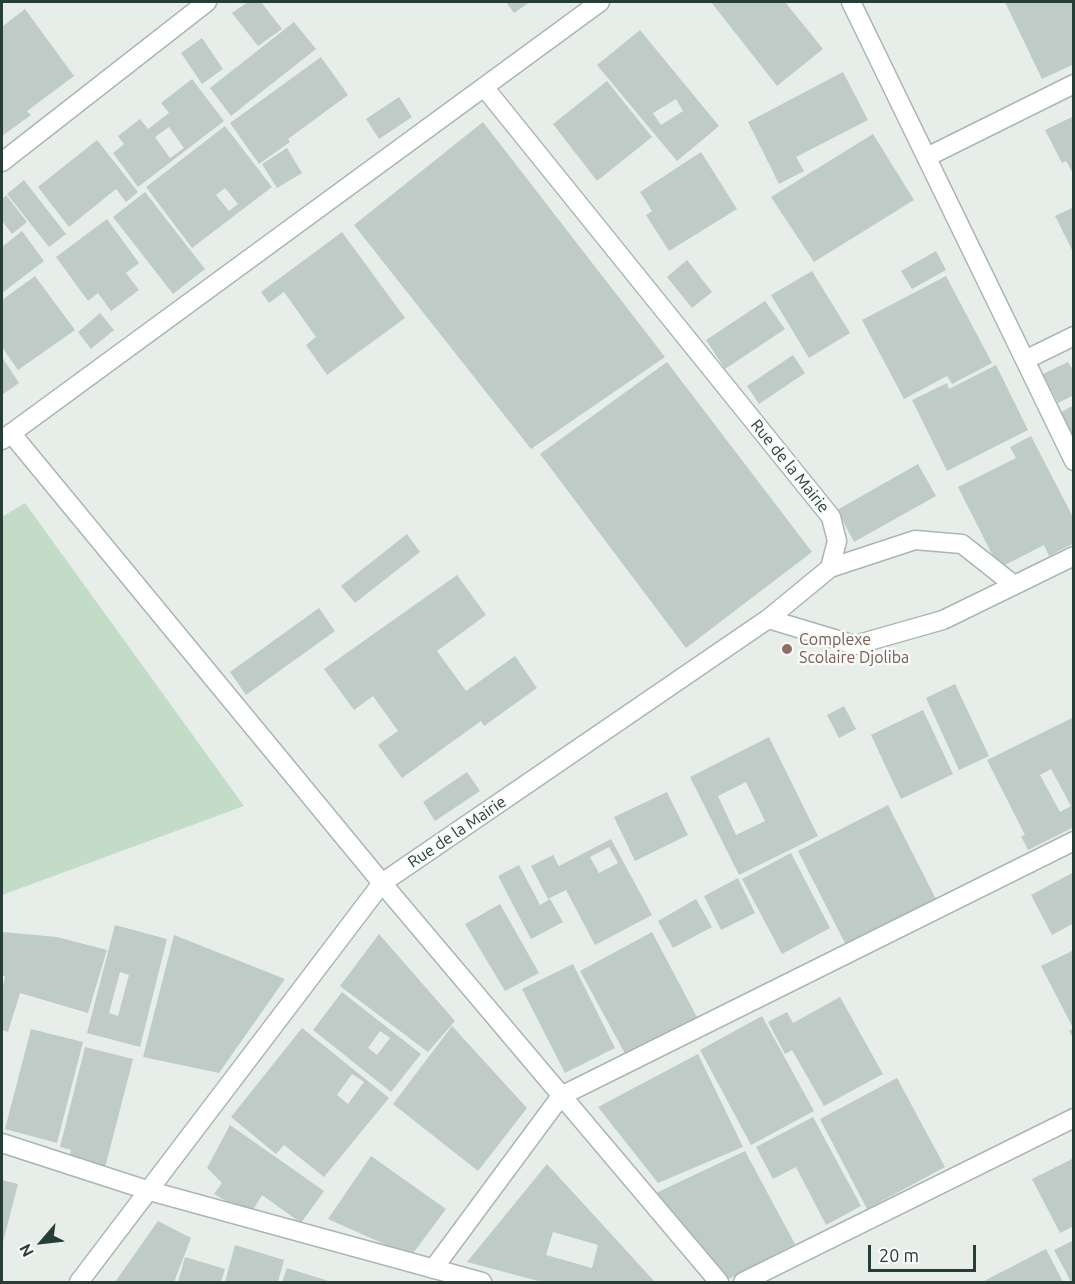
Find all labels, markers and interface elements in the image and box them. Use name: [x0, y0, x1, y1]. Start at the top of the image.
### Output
street label: Rue de la Mairie: [747, 416, 833, 516]
place label: Complexe Scolaire Djoliba: [799, 630, 909, 668]
marker: Complexe Scolaire Djoliba: [780, 642, 794, 656]
street label: Rue de la Mairie: [404, 792, 510, 872]
north arrow: [12, 1212, 72, 1272]
scale bar: [871, 1233, 979, 1271]
text: N: [15, 1241, 37, 1260]
text: 20 m: [879, 1245, 919, 1265]

